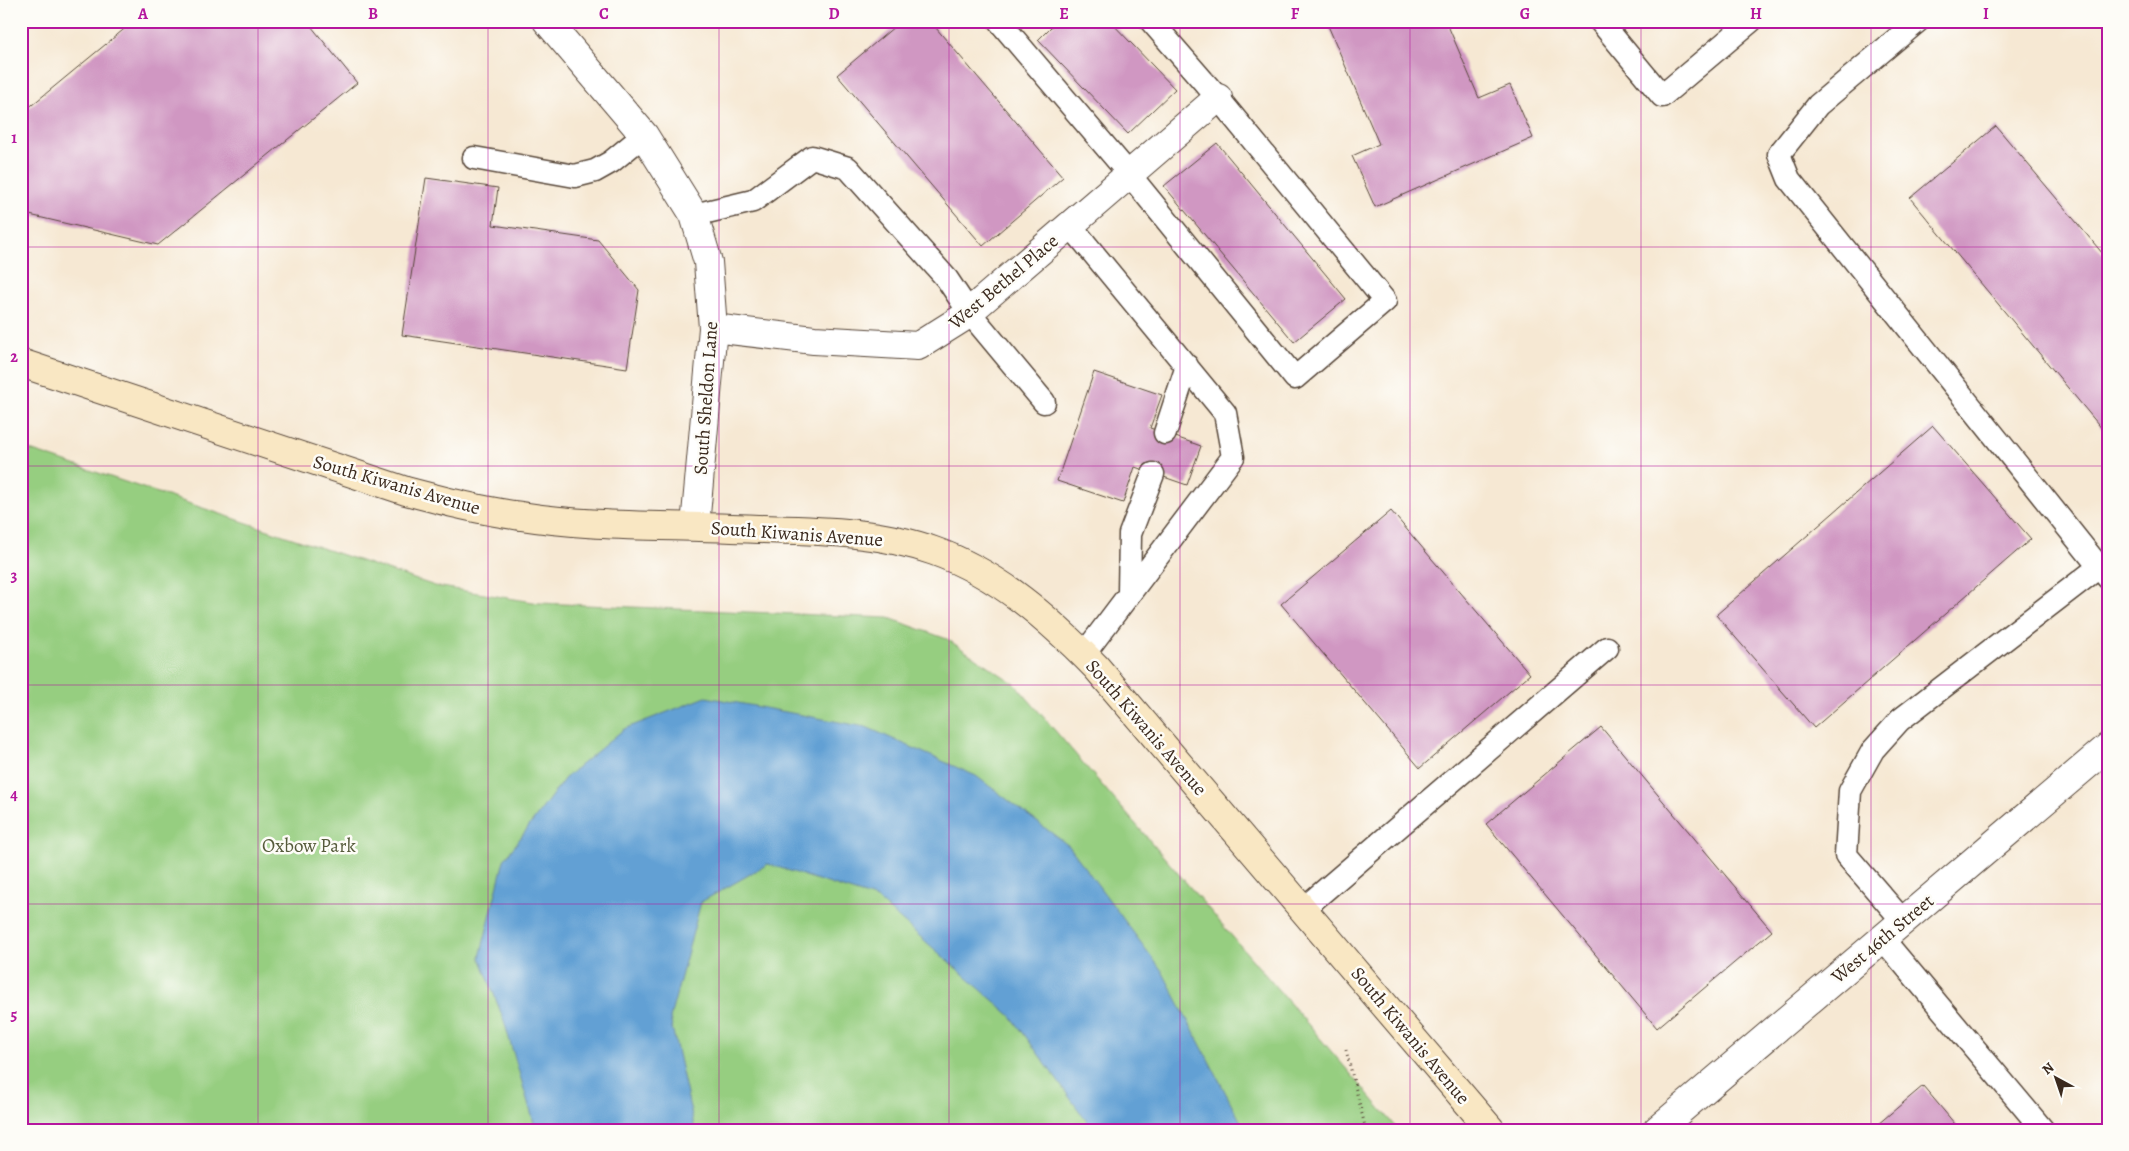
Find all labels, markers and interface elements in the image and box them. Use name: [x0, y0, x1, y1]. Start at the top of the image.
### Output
text: A: [137, 3, 149, 25]
text: B: [368, 3, 378, 25]
text: C: [599, 3, 609, 25]
text: D: [828, 3, 840, 25]
text: E: [1059, 3, 1069, 25]
text: F: [1291, 3, 1300, 25]
text: G: [1520, 3, 1530, 25]
text: H: [1750, 3, 1762, 25]
text: I: [1983, 3, 1989, 25]
text: 1: [11, 127, 17, 149]
street label: West Bethel Place: [943, 228, 1064, 336]
street label: South Sheldon Lane: [688, 320, 724, 476]
text: 2: [10, 346, 18, 368]
street label: South Kiwanis Avenue: [310, 449, 483, 521]
street label: South Kiwanis Avenue: [710, 515, 884, 553]
text: 3: [11, 565, 18, 587]
street label: South Kiwanis Avenue: [1080, 654, 1213, 801]
text: 4: [10, 784, 18, 806]
park label: Oxbow Park: [262, 833, 356, 859]
street label: West 46th Street: [1825, 888, 1940, 990]
street label: South Kiwanis Avenue: [1345, 961, 1476, 1110]
text: 5: [11, 1004, 18, 1026]
north arrow: [2032, 1054, 2082, 1104]
text: N: [2038, 1058, 2058, 1079]

